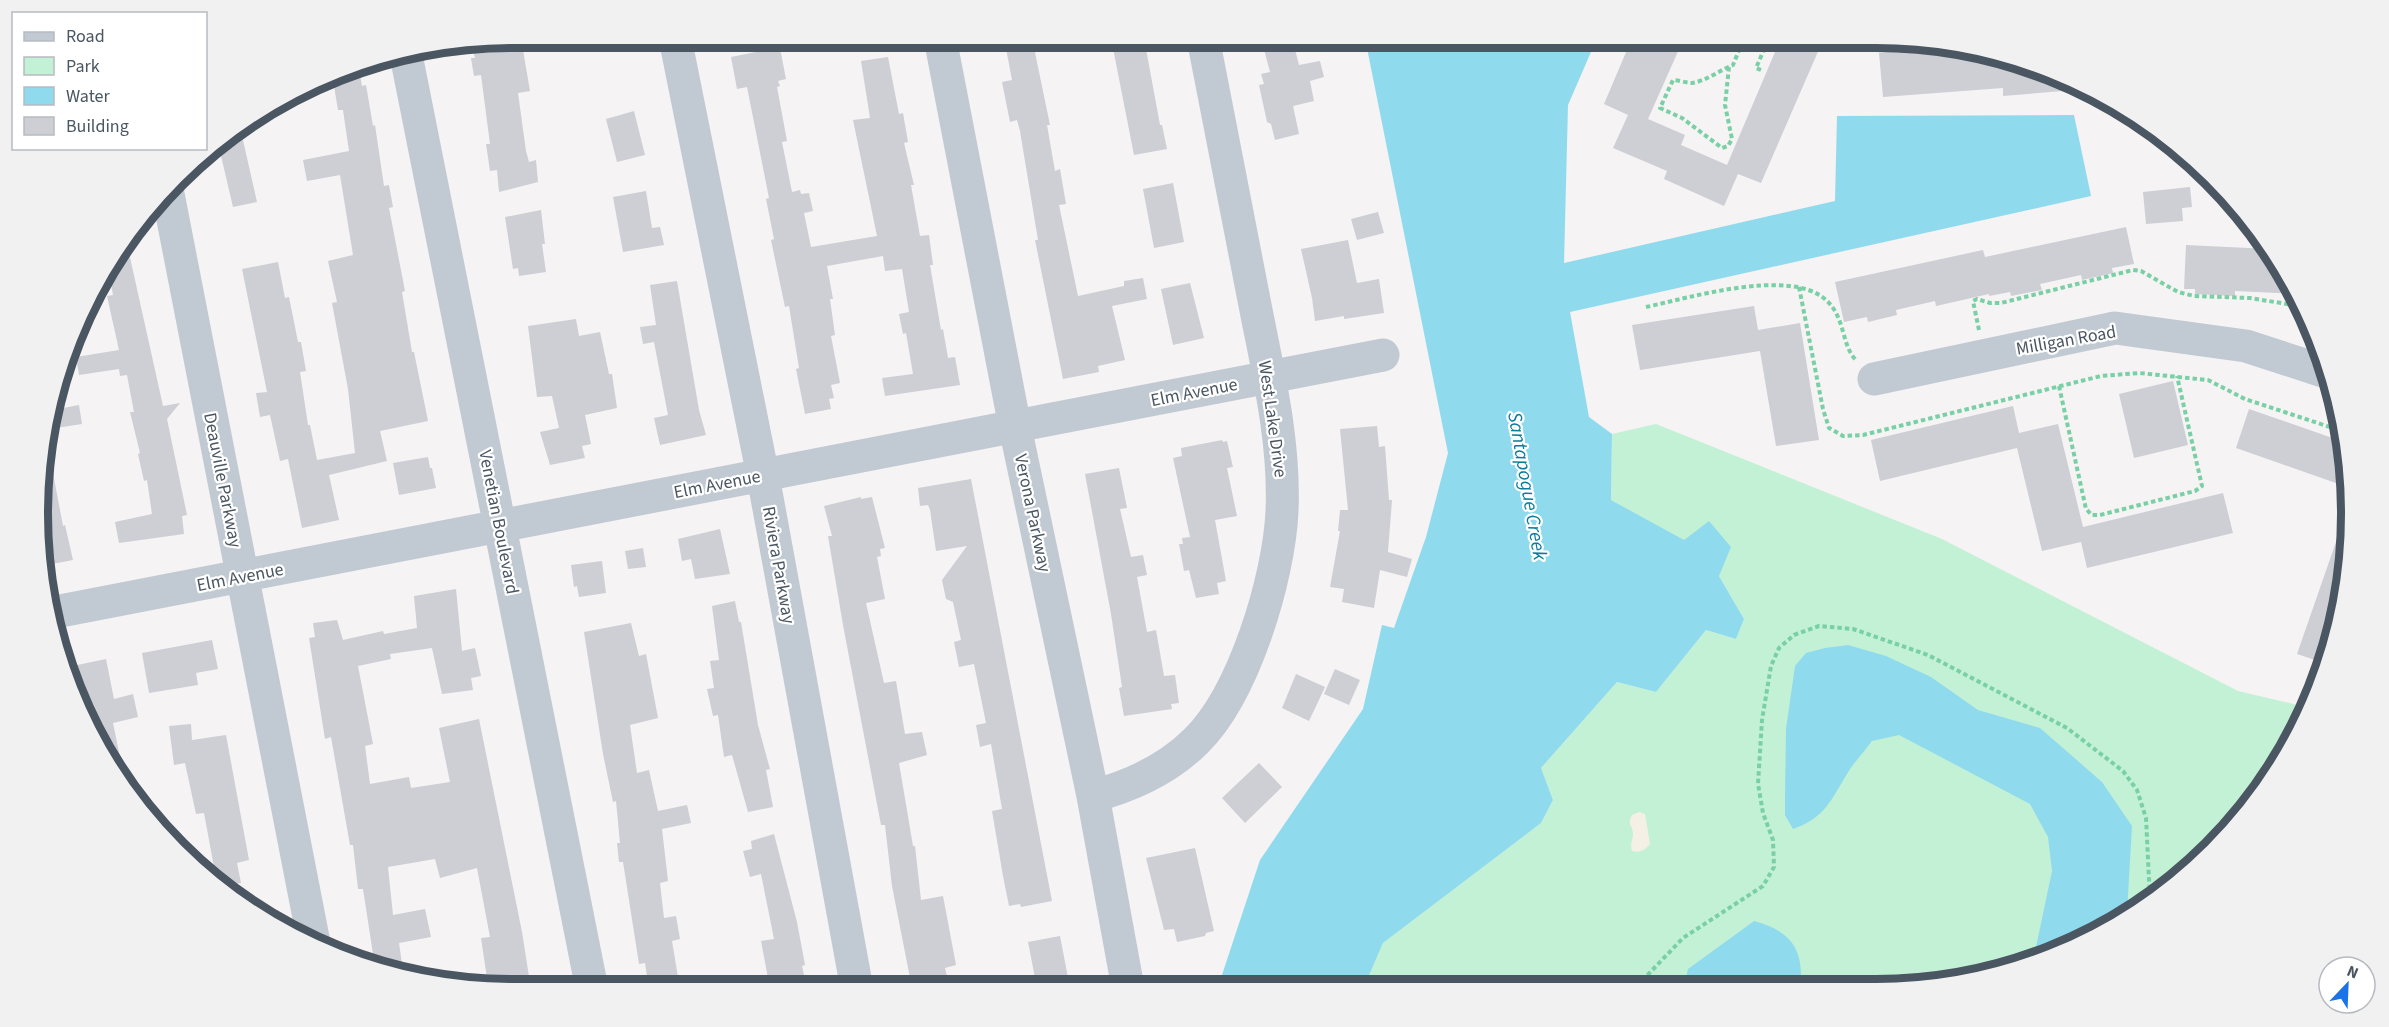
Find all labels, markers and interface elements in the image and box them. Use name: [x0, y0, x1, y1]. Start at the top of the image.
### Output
legend: [12, 12, 207, 150]
text: Road: [66, 24, 105, 49]
text: Park: [66, 54, 100, 79]
text: Water: [66, 84, 110, 109]
text: Building: [66, 114, 129, 139]
street label: Milligan Road: [2014, 319, 2118, 362]
street label: West Lake Drive: [1252, 359, 1293, 479]
street label: Elm Avenue: [1148, 372, 1240, 413]
street label: Deauville Parkway: [197, 410, 248, 550]
water label: Santapogue Creek: [1500, 410, 1554, 563]
street label: Venetian Boulevard: [472, 448, 525, 596]
street label: Verona Parkway: [1008, 452, 1057, 575]
street label: Elm Avenue: [671, 464, 763, 505]
street label: Riviera Parkway: [756, 504, 801, 626]
street label: Elm Avenue: [194, 557, 286, 598]
north arrow: [2317, 955, 2377, 1015]
text: N: [2343, 960, 2362, 984]

